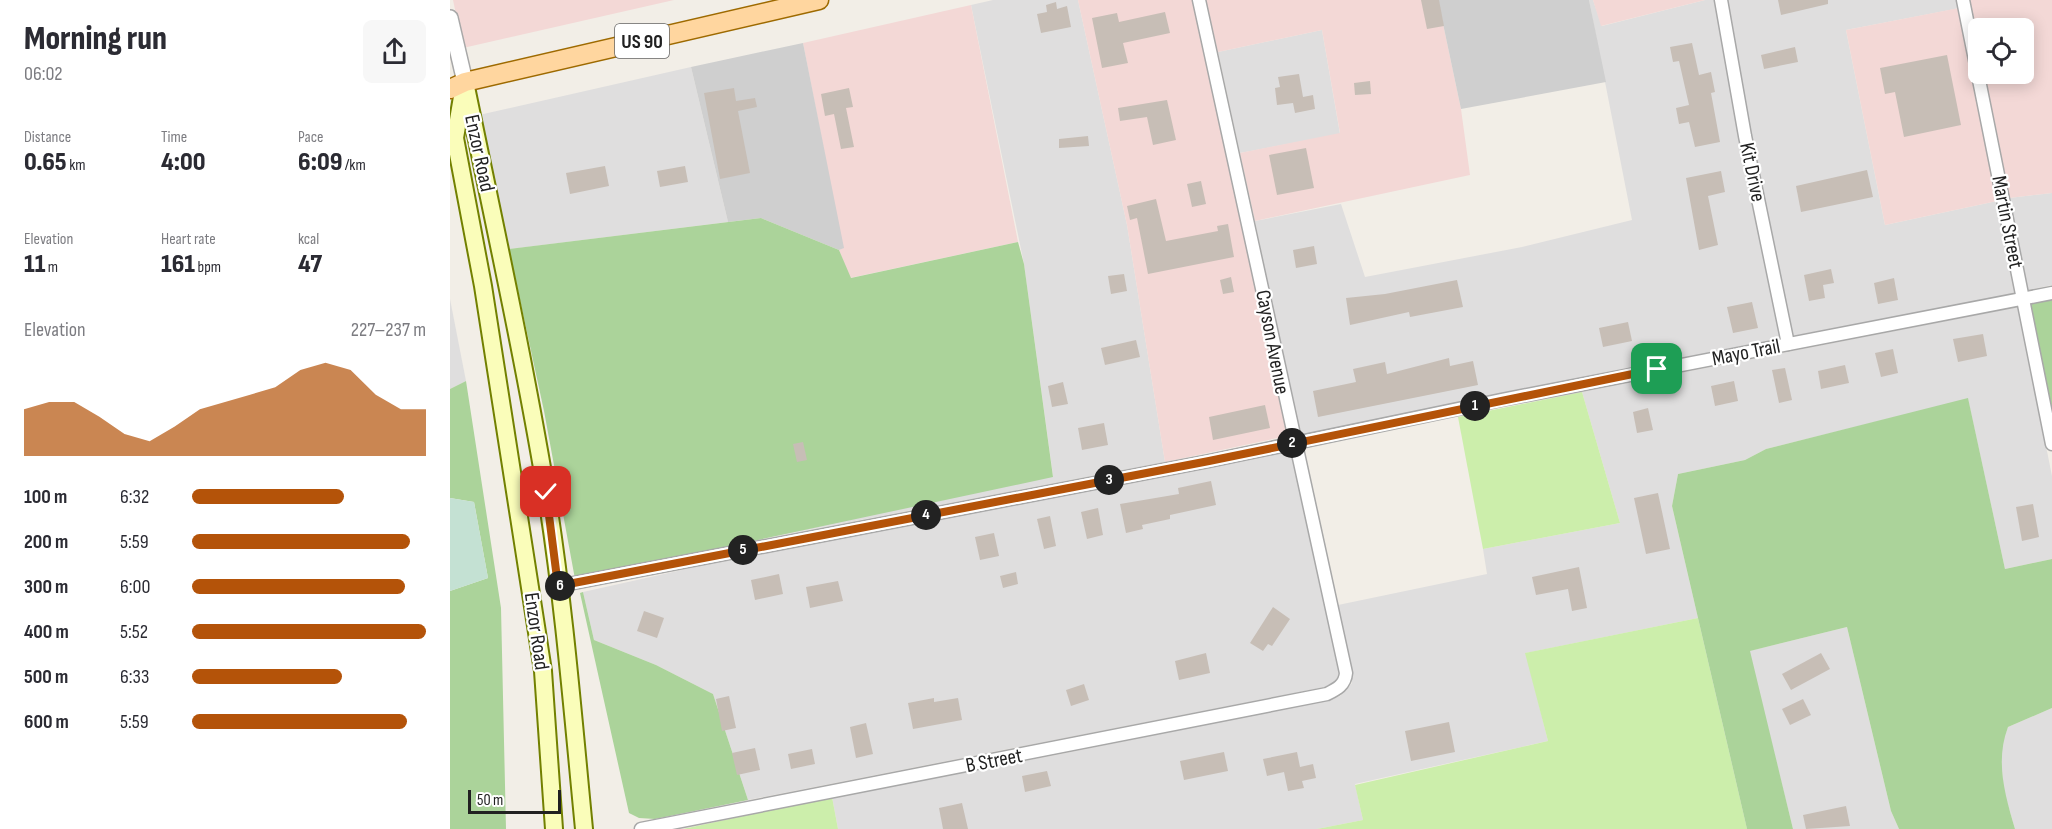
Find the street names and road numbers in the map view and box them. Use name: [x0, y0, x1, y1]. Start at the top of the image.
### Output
road number: US 90: [615, 24, 669, 58]
street label: Enzor Road: [459, 112, 500, 194]
street label: Kit Drive: [1734, 140, 1771, 204]
street label: Martin Street: [1986, 174, 2029, 271]
street label: Cayson Avenue: [1250, 288, 1295, 396]
street label: Mayo Trail: [1710, 334, 1782, 371]
street label: Enzor Road: [519, 591, 554, 671]
street label: B Street: [964, 743, 1024, 778]

